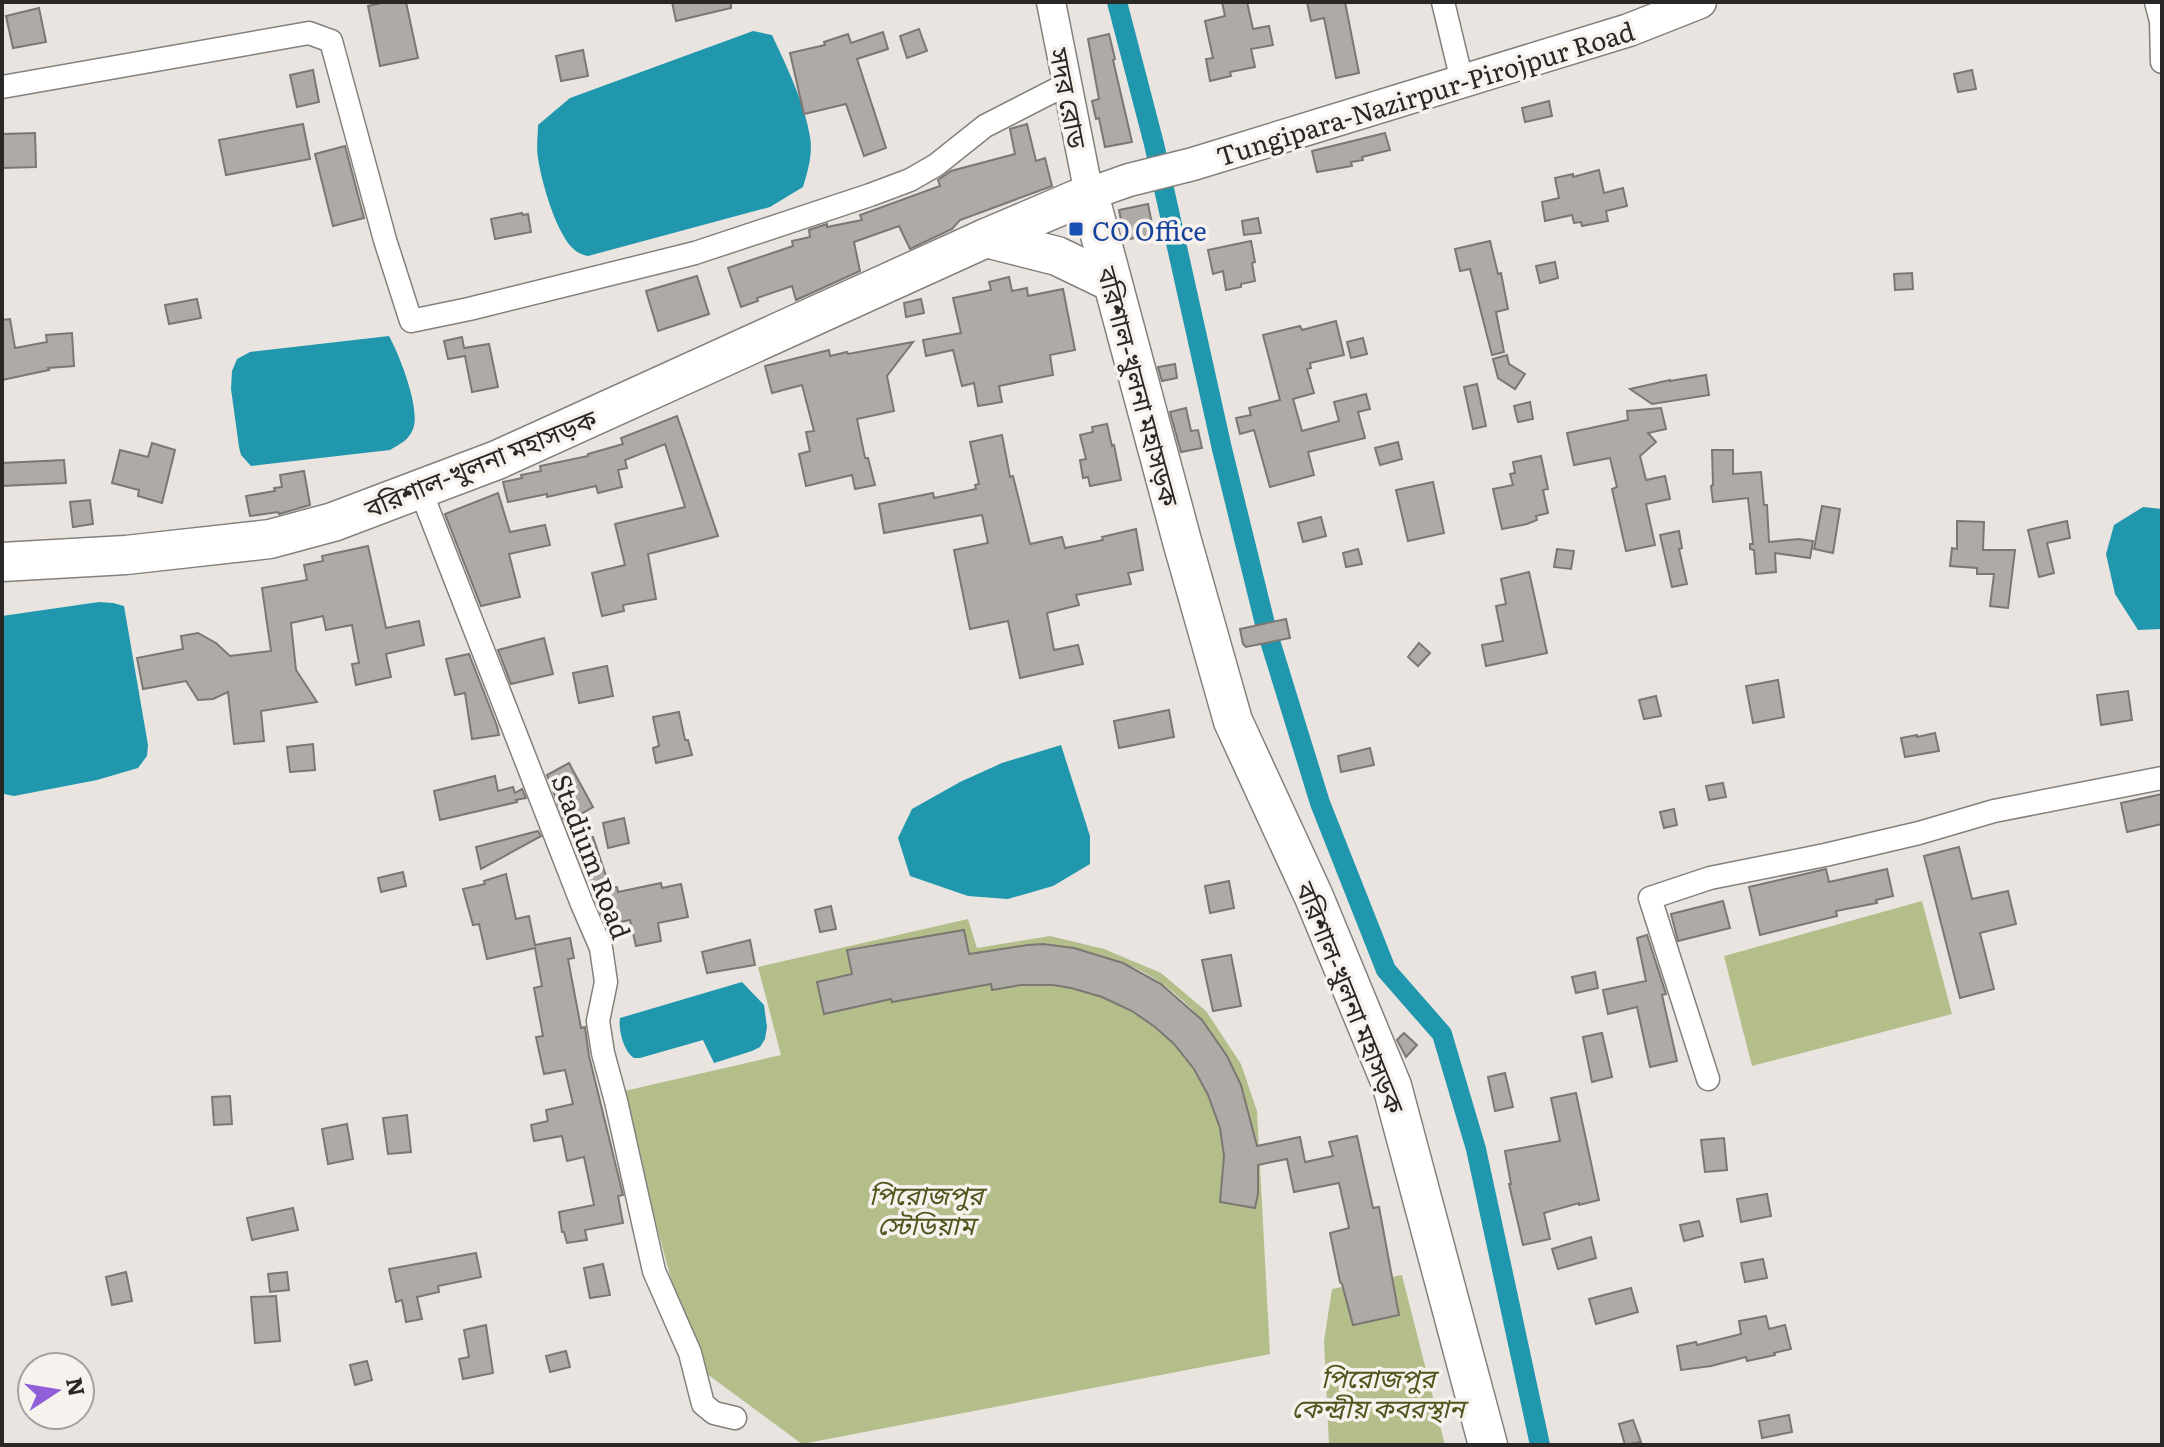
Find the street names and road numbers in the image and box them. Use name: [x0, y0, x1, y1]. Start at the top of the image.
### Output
street label: Tungipara-Nazirpur-Pirojpur Road: [1211, 10, 1639, 174]
street label: সদর রোড: [1041, 43, 1099, 152]
street label: বরিশাল-খুলনা মহাসড়ক: [1089, 261, 1191, 511]
street label: বরিশাল-খুলনা মহাসড়ক: [357, 397, 603, 527]
street label: Stadium Road: [544, 768, 642, 944]
street label: বরিশাল-খুলনা মহাসড়ক: [1287, 874, 1417, 1120]

